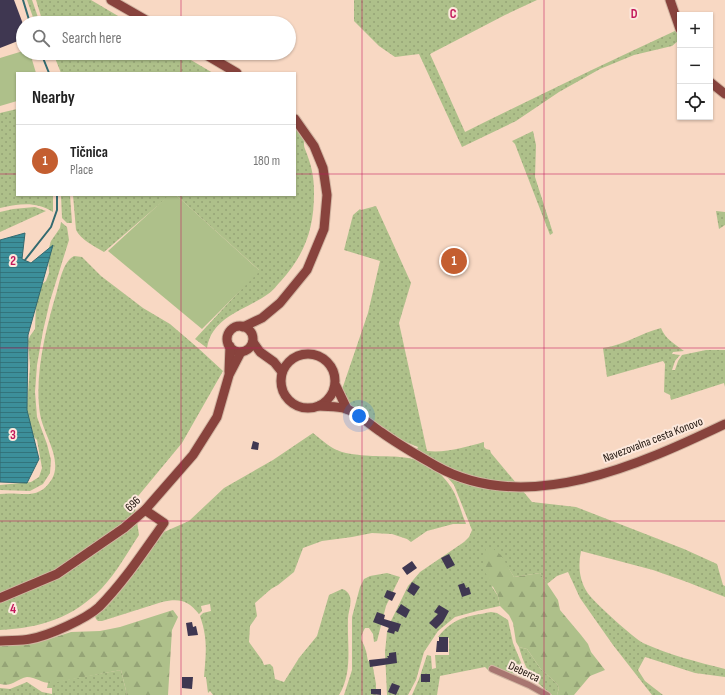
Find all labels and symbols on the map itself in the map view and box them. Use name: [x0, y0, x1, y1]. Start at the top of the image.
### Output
text: C: [450, 6, 457, 22]
text: D: [631, 6, 638, 22]
pin: 1: [441, 246, 467, 276]
text: 2: [10, 253, 16, 269]
your location: [349, 406, 369, 426]
street label: Navezovalna cesta Konovo: [601, 414, 705, 466]
text: 3: [10, 427, 16, 443]
street label: 696: [122, 493, 144, 515]
text: 4: [10, 601, 16, 617]
street label: Deberca: [506, 658, 542, 686]

